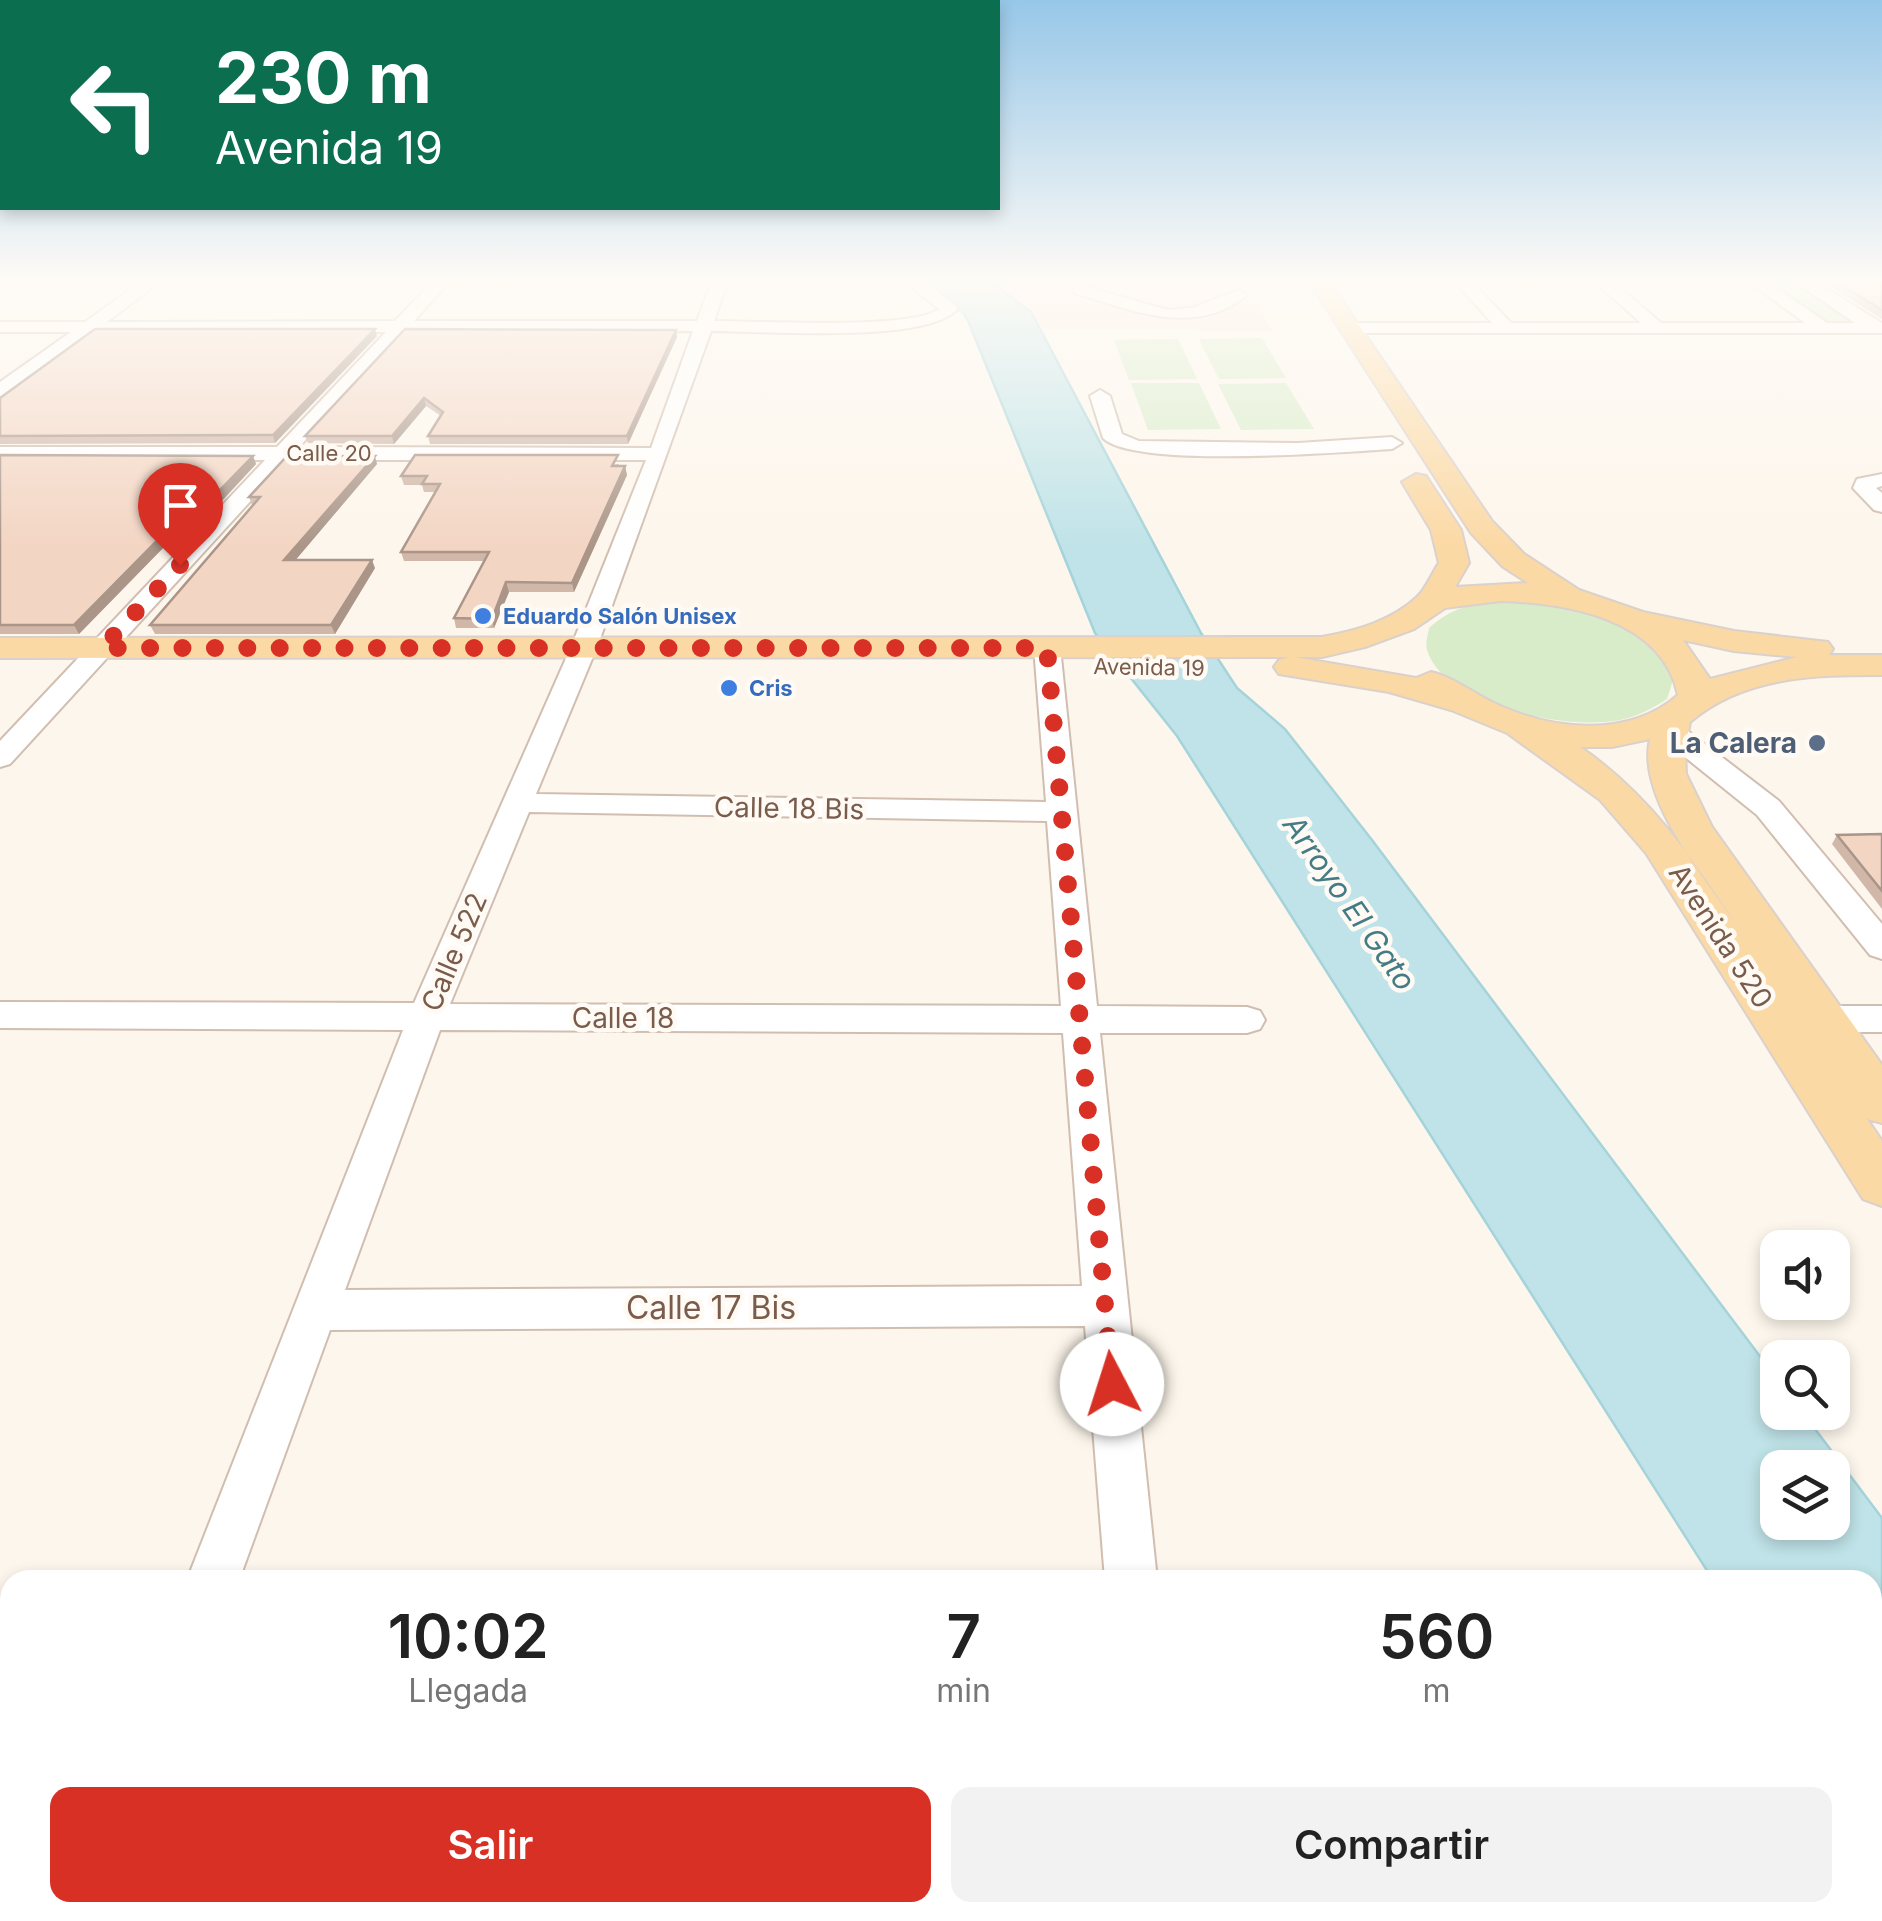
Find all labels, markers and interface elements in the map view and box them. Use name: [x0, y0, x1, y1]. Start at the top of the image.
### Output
text: 230 m: [215, 35, 432, 120]
icon: left: [50, 40, 180, 170]
text: Avenida 19: [215, 120, 443, 175]
street label: Calle 20: [286, 440, 372, 466]
pin: [138, 463, 223, 566]
icon: arrive: [153, 478, 208, 533]
place label: Eduardo Salón Unisex: [503, 603, 737, 629]
marker: Eduardo Salón Unisex: [472, 605, 494, 627]
street label: Avenida 19: [1093, 653, 1205, 681]
place label: Cris: [749, 675, 793, 701]
marker: Cris: [718, 677, 740, 699]
place label: La Calera: [1670, 726, 1797, 760]
marker: La Calera: [1806, 732, 1828, 754]
street label: Calle 18 Bis: [714, 790, 864, 826]
water label: Arroyo El Gato: [1276, 807, 1424, 997]
street label: Avenida 520: [1662, 858, 1780, 1014]
street label: Calle 522: [414, 888, 494, 1016]
street label: Calle 18: [572, 1001, 674, 1035]
map controls: [1760, 1230, 1850, 1540]
button: sound: [1760, 1230, 1850, 1320]
street label: Calle 17 Bis: [626, 1288, 796, 1327]
position arrow: [1060, 1332, 1164, 1436]
button: search: [1760, 1340, 1850, 1430]
button: layers: [1760, 1450, 1850, 1540]
text: 10:02: [388, 1600, 549, 1672]
text: 7: [946, 1600, 981, 1672]
text: 560: [1379, 1600, 1494, 1672]
text: Llegada: [408, 1671, 528, 1710]
text: min: [936, 1671, 991, 1710]
text: m: [1422, 1671, 1451, 1710]
button: Salir: [50, 1787, 931, 1902]
button: Compartir: [951, 1787, 1832, 1902]

